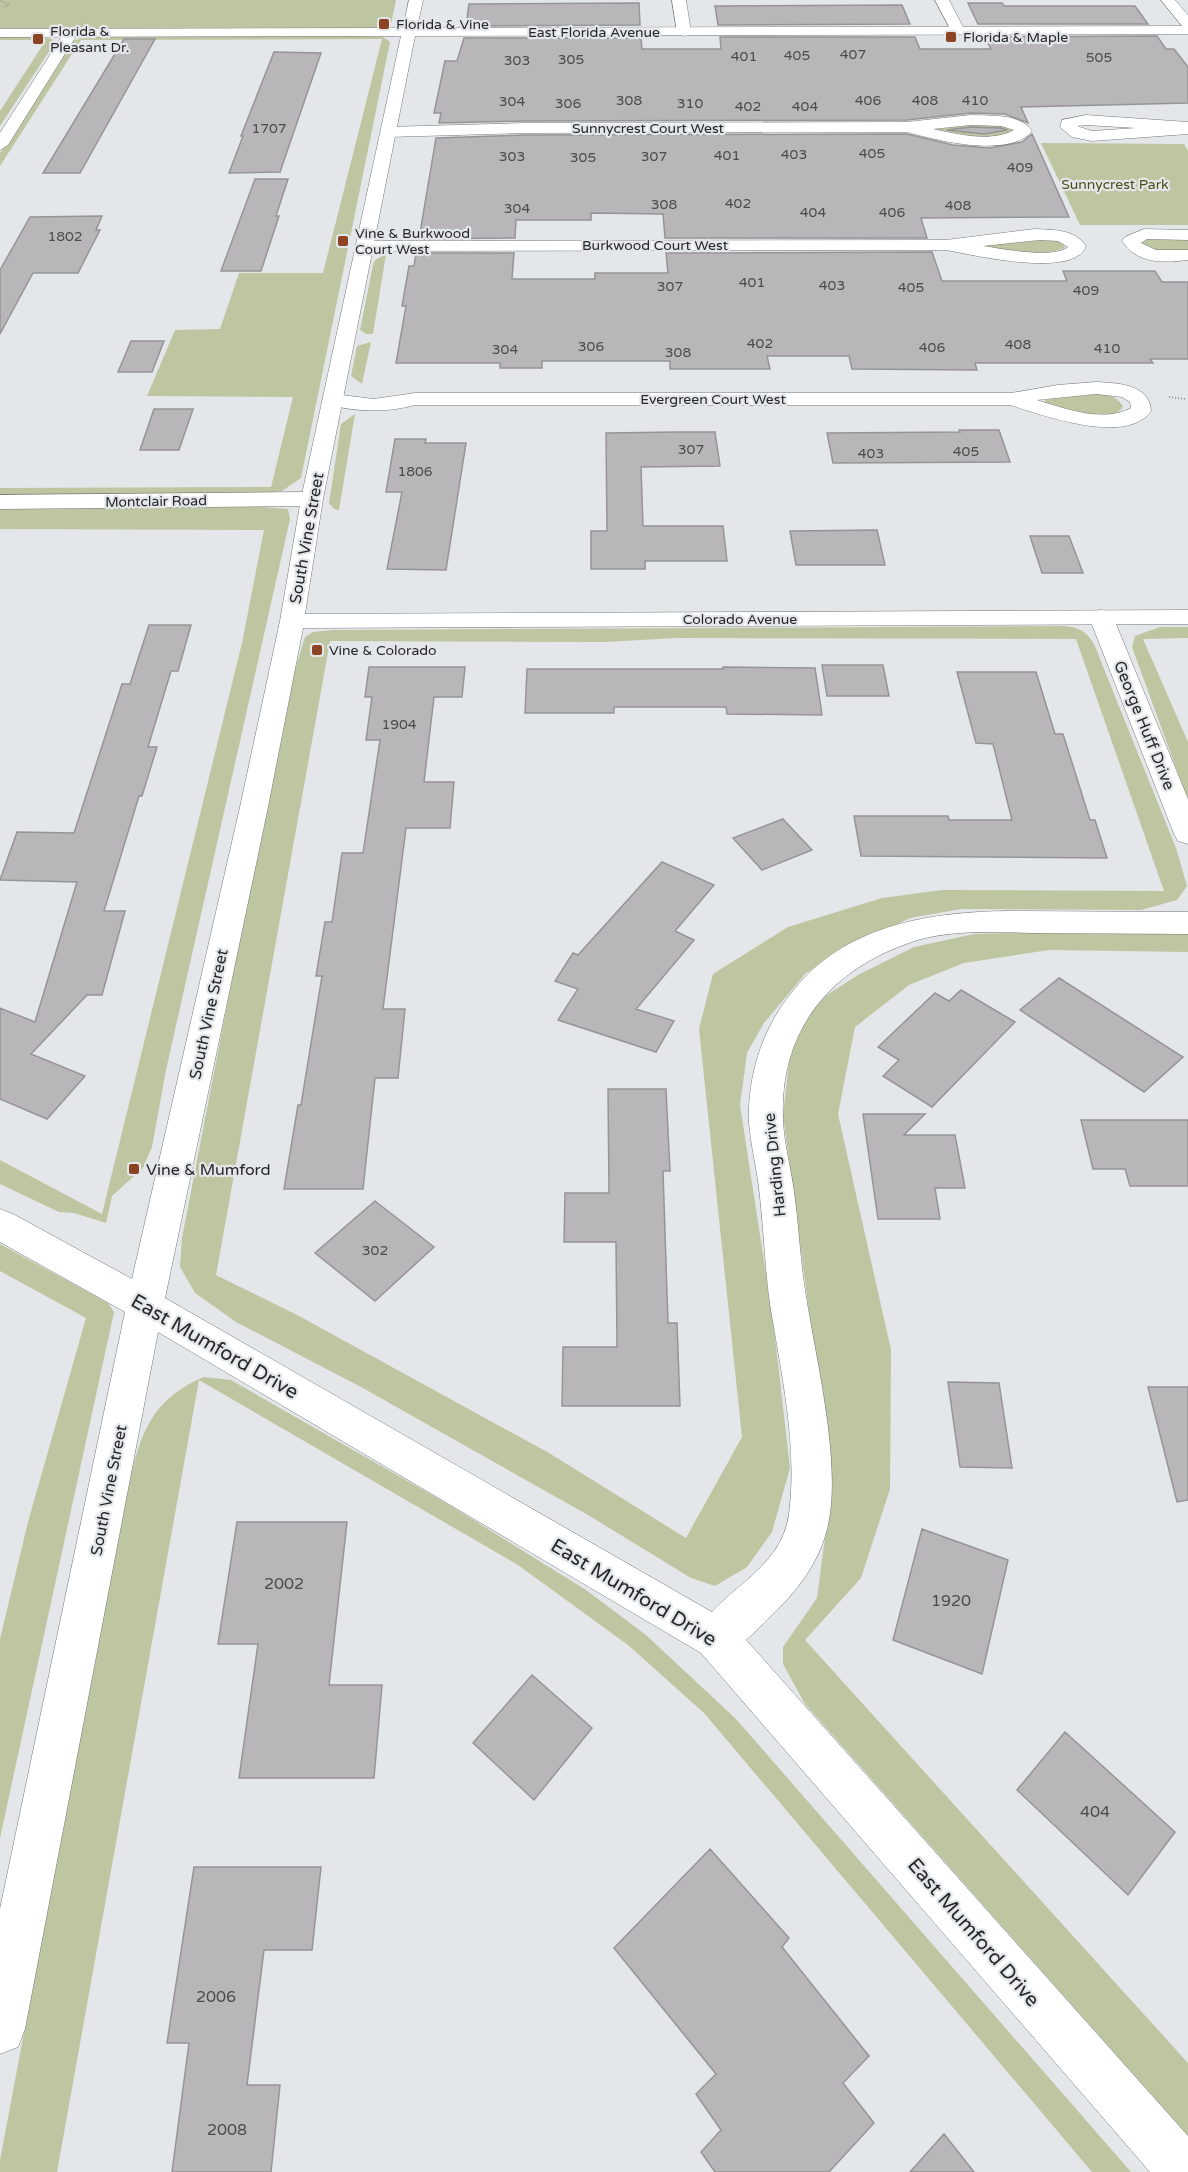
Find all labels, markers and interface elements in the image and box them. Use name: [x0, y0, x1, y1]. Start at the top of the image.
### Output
place label: Florida & Vine: [396, 16, 489, 33]
marker: Florida & Vine: [377, 17, 391, 31]
place label: Florida & Pleasant Dr.: [50, 23, 130, 56]
street label: East Florida Avenue: [528, 24, 660, 41]
place label: Florida & Maple: [963, 29, 1068, 46]
marker: Florida & Maple: [944, 30, 958, 44]
marker: Florida & Pleasant Dr.: [31, 32, 45, 46]
house number: 407: [840, 46, 866, 63]
house number: 405: [784, 47, 810, 64]
house number: 401: [731, 48, 757, 65]
house number: 505: [1086, 49, 1112, 66]
house number: 305: [558, 51, 584, 68]
house number: 303: [504, 52, 530, 69]
house number: 308: [616, 92, 642, 109]
house number: 406: [855, 92, 881, 109]
house number: 408: [912, 92, 938, 109]
house number: 410: [962, 92, 988, 109]
house number: 304: [499, 93, 525, 110]
house number: 306: [555, 95, 581, 112]
house number: 310: [677, 95, 703, 112]
house number: 402: [735, 98, 761, 115]
house number: 404: [792, 98, 818, 115]
house number: 1707: [251, 120, 287, 137]
street label: Sunnycrest Court West: [572, 120, 725, 137]
house number: 405: [859, 145, 885, 162]
house number: 403: [781, 146, 807, 163]
house number: 401: [714, 147, 740, 164]
house number: 303: [499, 148, 525, 165]
house number: 307: [641, 148, 667, 165]
house number: 305: [570, 149, 596, 166]
house number: 409: [1007, 159, 1033, 176]
park label: Sunnycrest Park: [1061, 176, 1169, 193]
house number: 402: [725, 195, 751, 212]
house number: 308: [651, 196, 677, 213]
house number: 408: [945, 197, 971, 214]
house number: 304: [504, 200, 530, 217]
house number: 404: [800, 204, 826, 221]
house number: 406: [879, 204, 905, 221]
place label: Vine & Burkwood Court West: [355, 225, 470, 258]
house number: 1802: [47, 228, 83, 245]
marker: Vine & Burkwood Court West: [336, 234, 350, 248]
street label: Burkwood Court West: [582, 237, 729, 254]
house number: 401: [739, 274, 765, 291]
house number: 403: [819, 277, 845, 294]
house number: 307: [657, 278, 683, 295]
house number: 405: [898, 279, 924, 296]
house number: 409: [1073, 282, 1099, 299]
house number: 402: [747, 335, 773, 352]
house number: 408: [1005, 336, 1031, 353]
house number: 306: [578, 338, 604, 355]
house number: 406: [919, 339, 945, 356]
house number: 410: [1094, 340, 1120, 357]
house number: 304: [492, 341, 518, 358]
house number: 308: [665, 344, 691, 361]
street label: Evergreen Court West: [640, 391, 786, 408]
house number: 307: [678, 441, 704, 458]
house number: 405: [953, 443, 979, 460]
house number: 403: [858, 445, 884, 462]
house number: 1806: [397, 463, 433, 480]
street label: South Vine Street: [286, 471, 328, 605]
street label: Montclair Road: [105, 492, 207, 511]
street label: Colorado Avenue: [683, 611, 797, 628]
place label: Vine & Colorado: [329, 642, 437, 659]
marker: Vine & Colorado: [310, 643, 324, 657]
street label: George Huff Drive: [1109, 658, 1179, 793]
house number: 1904: [381, 716, 417, 733]
street label: South Vine Street: [185, 947, 233, 1081]
street label: Harding Drive: [760, 1112, 790, 1218]
place label: Vine & Mumford: [146, 1160, 271, 1180]
marker: Vine & Mumford: [127, 1162, 141, 1176]
house number: 302: [362, 1242, 388, 1259]
street label: East Mumford Drive: [127, 1289, 302, 1405]
street label: South Vine Street: [86, 1423, 131, 1557]
street label: East Mumford Drive: [546, 1534, 721, 1652]
house number: 2002: [264, 1574, 304, 1594]
house number: 1920: [931, 1591, 971, 1611]
house number: 404: [1080, 1802, 1110, 1822]
street label: East Mumford Drive: [902, 1853, 1044, 2012]
house number: 2006: [196, 1987, 236, 2007]
house number: 2008: [207, 2120, 247, 2140]

